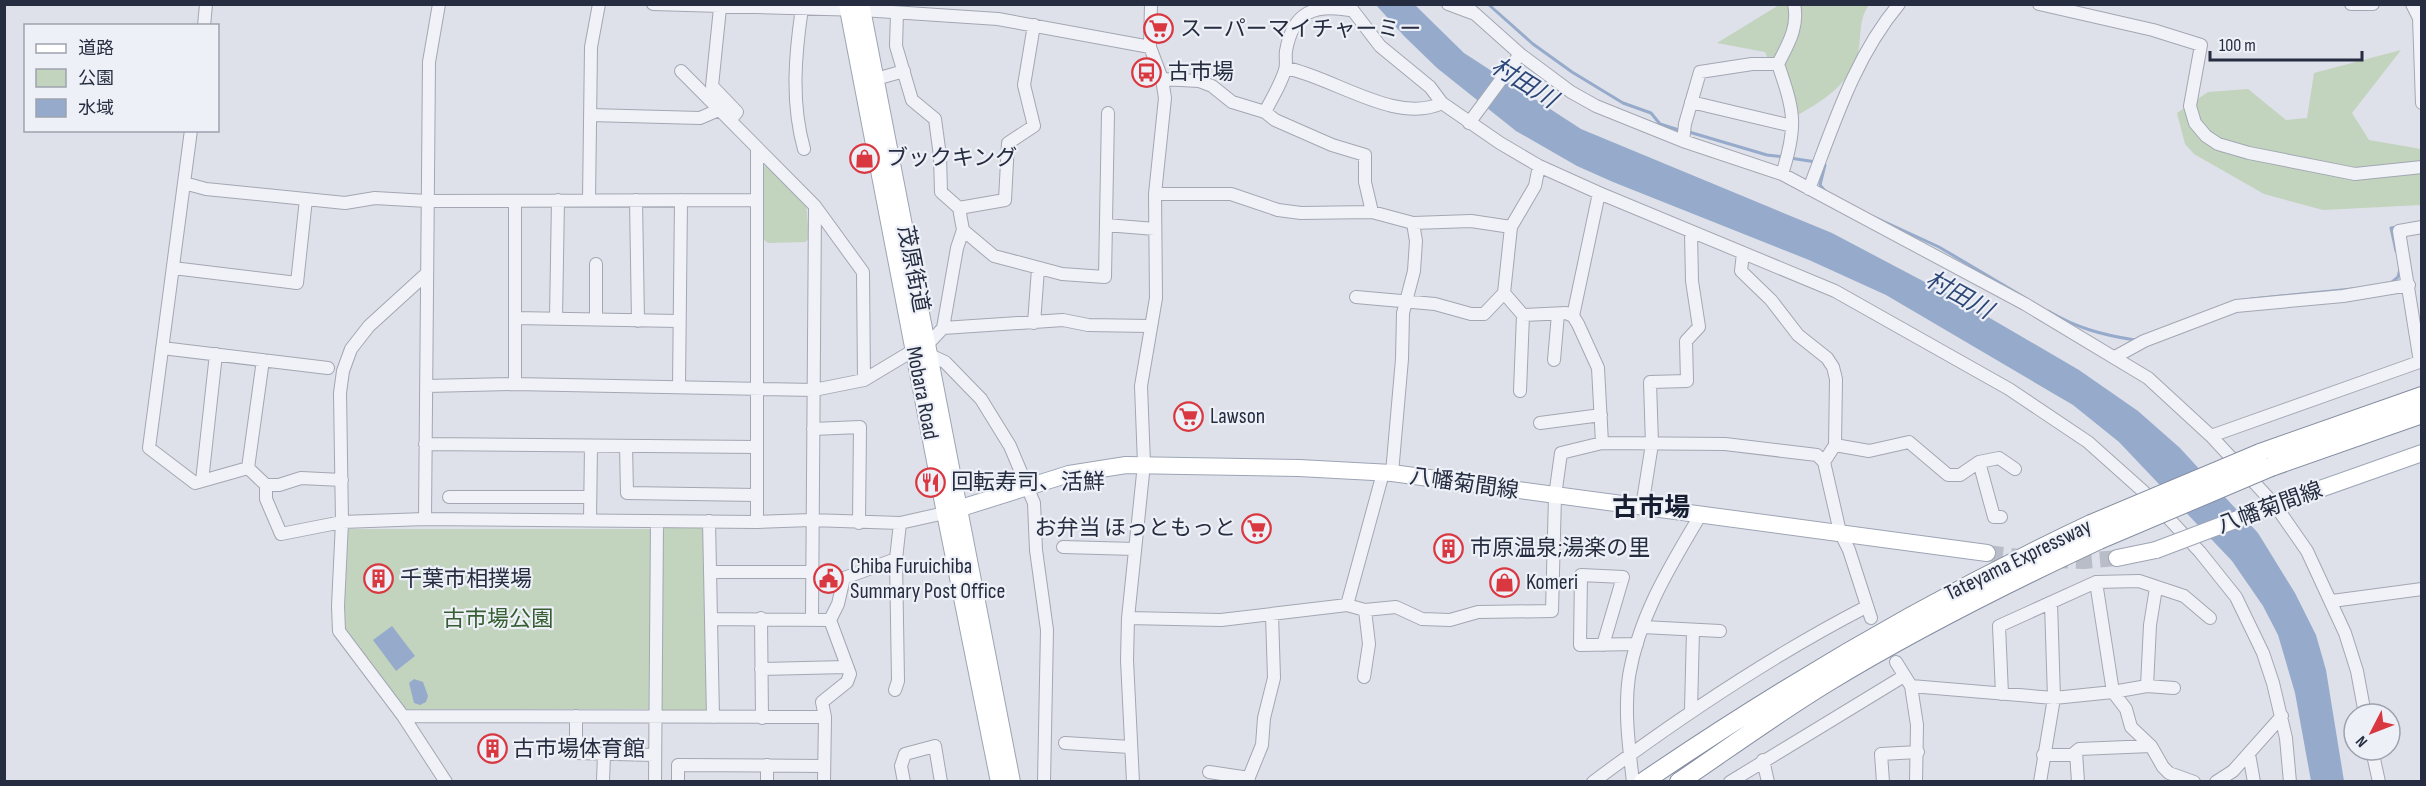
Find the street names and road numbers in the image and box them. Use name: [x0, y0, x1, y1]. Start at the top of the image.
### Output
street label: 茂原街道: [891, 223, 935, 315]
street label: Mobara Road: [900, 344, 944, 442]
street label: 八幡菊間線: [1408, 463, 1520, 505]
street label: 八幡菊間線: [2214, 477, 2326, 539]
street label: Tateyama Expressway: [1940, 513, 2096, 607]

